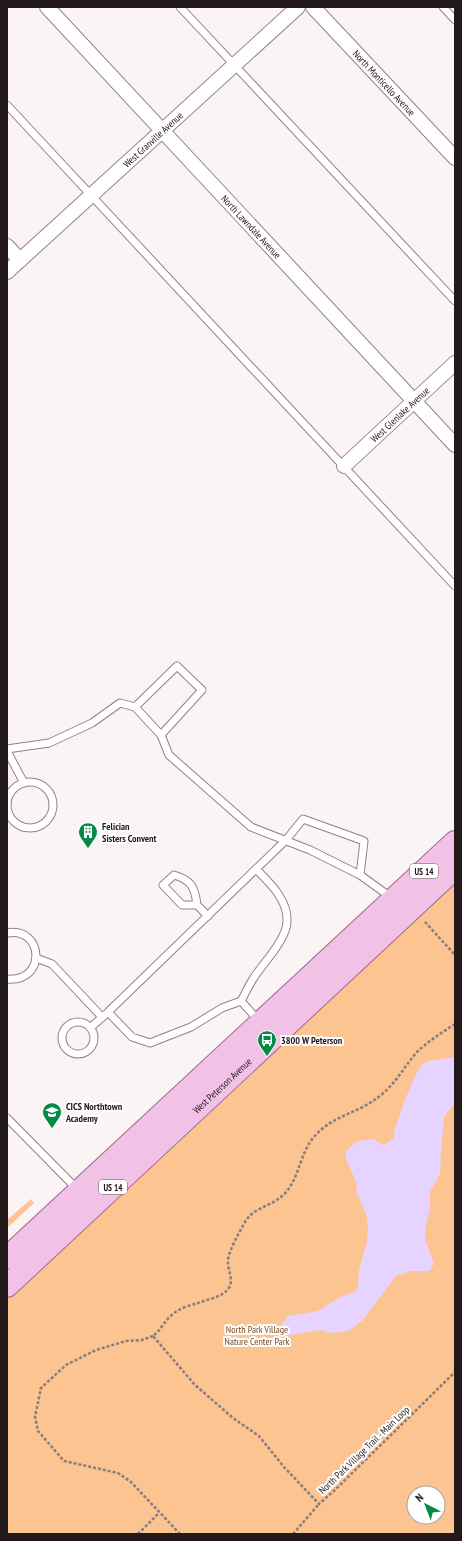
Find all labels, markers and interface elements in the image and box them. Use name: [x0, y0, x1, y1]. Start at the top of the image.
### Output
street label: North Monticello Avenue: [350, 47, 418, 118]
street label: West Granville Avenue: [120, 109, 185, 170]
street label: North Lawndale Avenue: [219, 192, 284, 261]
street label: West Glenlake Avenue: [367, 384, 432, 445]
place label: Felician Sisters Convent: [102, 820, 157, 845]
building icon: Felician Sisters Convent: [77, 821, 99, 849]
road number: US 14: [410, 864, 438, 878]
bus stop icon: 3800 W Peterson: [256, 1029, 278, 1057]
place label: 3800 W Peterson: [281, 1034, 343, 1047]
street label: West Peterson Avenue: [190, 1055, 254, 1116]
place label: CICS Northtown Academy: [65, 1100, 123, 1125]
school or university icon: CICS Northtown Academy: [41, 1101, 63, 1129]
road number: US 14: [99, 1180, 127, 1194]
park label: North Park Village Nature Center Park: [225, 1323, 290, 1348]
street label: North Park Village Trail - Main Loop: [316, 1403, 412, 1497]
north arrow: [406, 1485, 446, 1525]
text: N: [412, 1490, 426, 1505]

